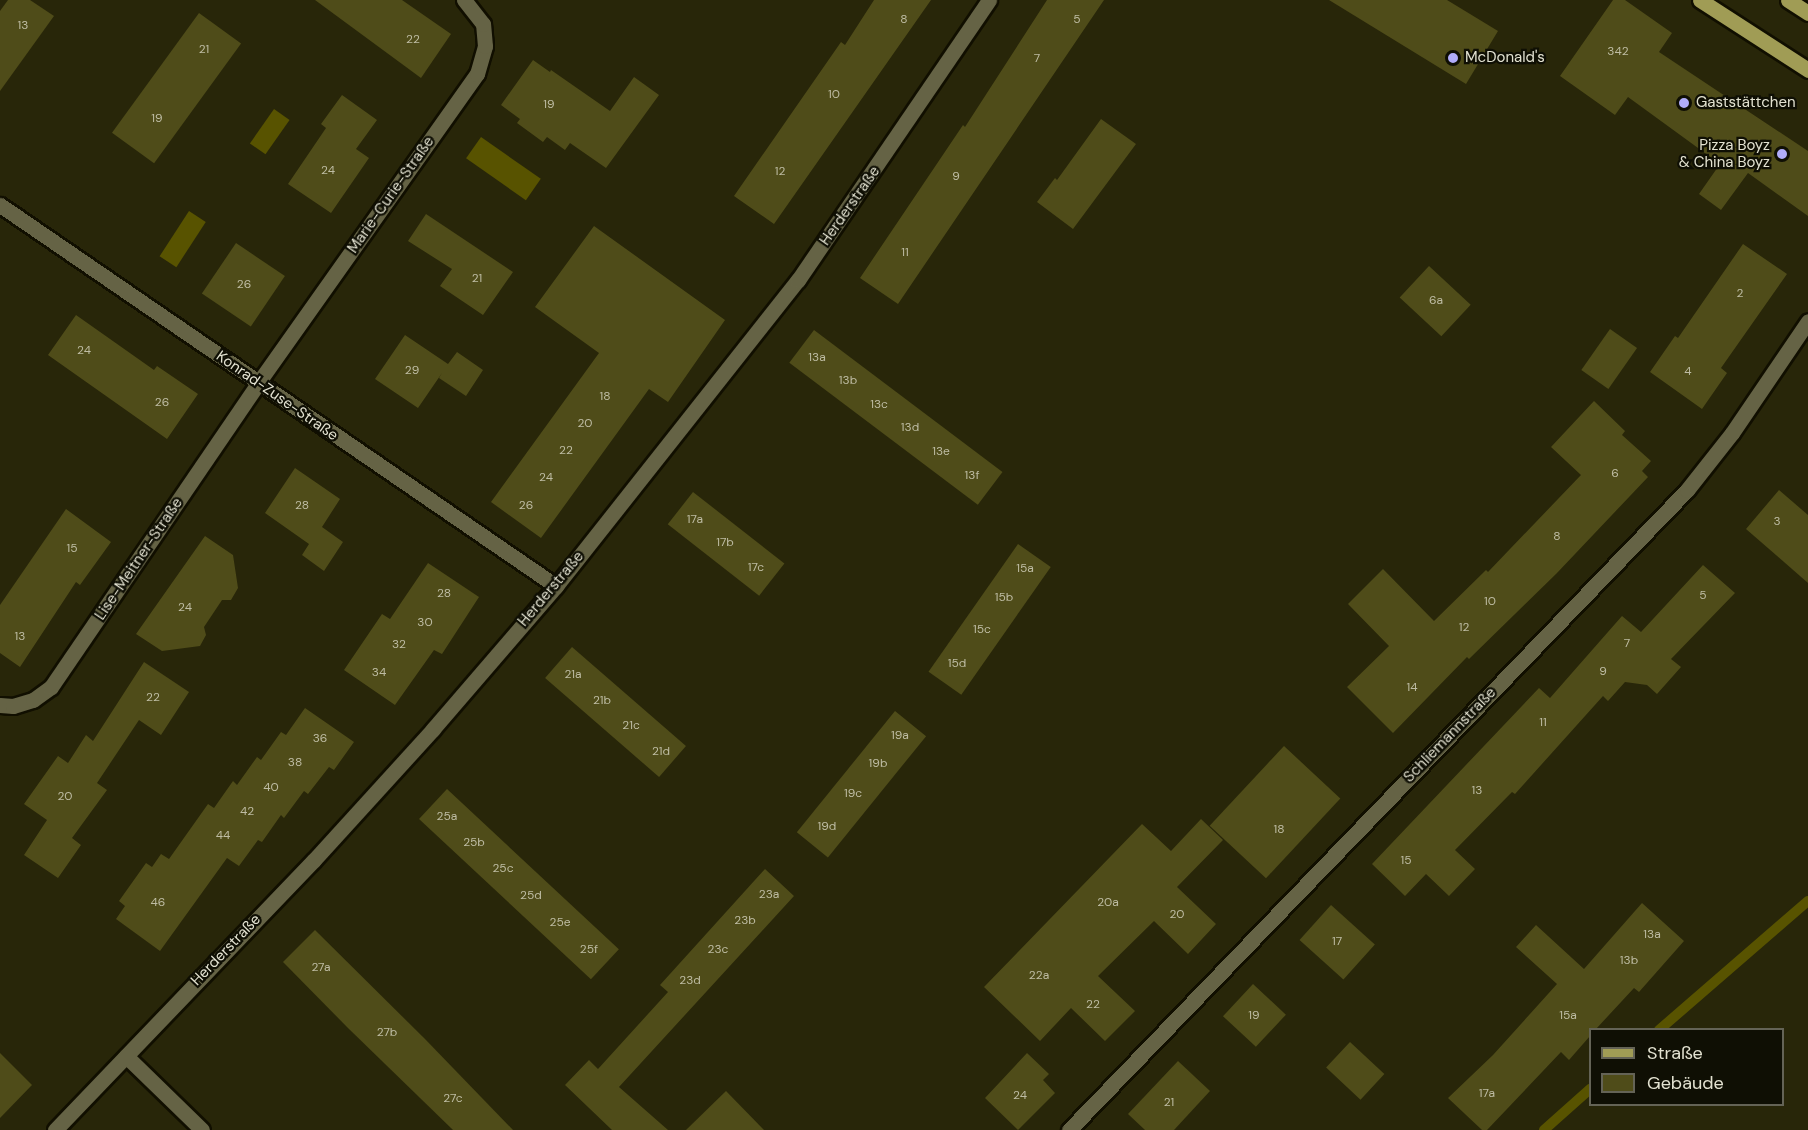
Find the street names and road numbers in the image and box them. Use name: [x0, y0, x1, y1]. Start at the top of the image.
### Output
street label: Marie-Curie-Straße: [344, 133, 438, 257]
street label: Herderstraße: [816, 163, 884, 249]
street label: Konrad-Zuse-Straße: [213, 347, 341, 445]
street label: Lise-Meitner-Straße: [91, 494, 187, 624]
street label: Herderstraße: [514, 548, 588, 630]
street label: Schliemannstraße: [1400, 684, 1500, 786]
street label: Herderstraße: [187, 910, 265, 990]

